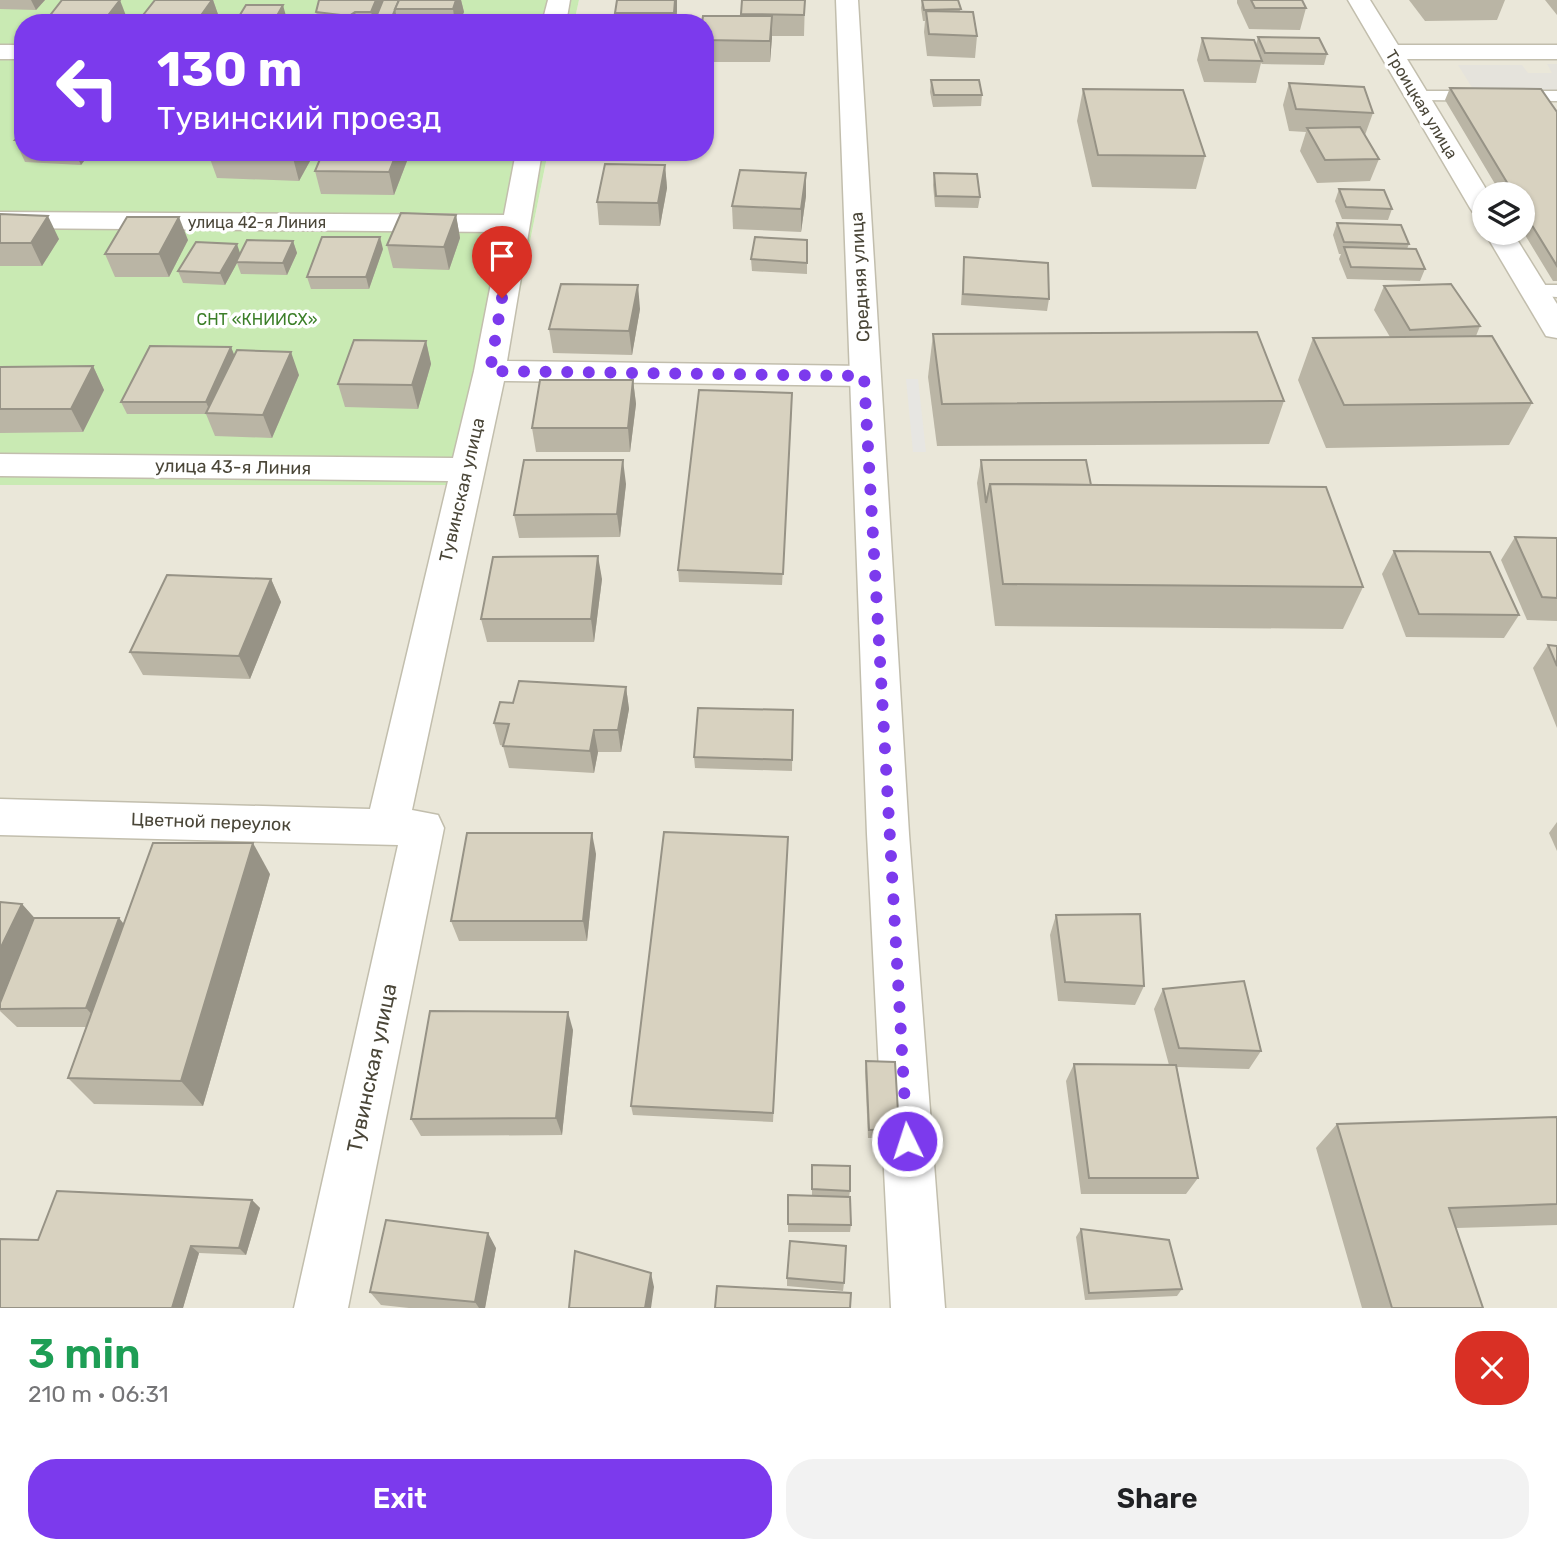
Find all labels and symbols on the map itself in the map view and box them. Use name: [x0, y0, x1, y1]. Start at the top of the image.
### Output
street label: Троицкая улица: [1382, 46, 1462, 162]
street label: Средняя улица: [846, 211, 874, 343]
street label: улица 42-я Линия: [188, 213, 326, 232]
pin: [472, 226, 532, 298]
park label: СНТ «КНИИСХ»: [197, 310, 318, 329]
street label: Тувинская улица: [435, 416, 489, 564]
street label: улица 43-я Линия: [155, 455, 311, 479]
street label: Цветной переулок: [131, 808, 292, 836]
street label: Тувинская улица: [341, 981, 402, 1155]
position arrow: [870, 1104, 944, 1178]

